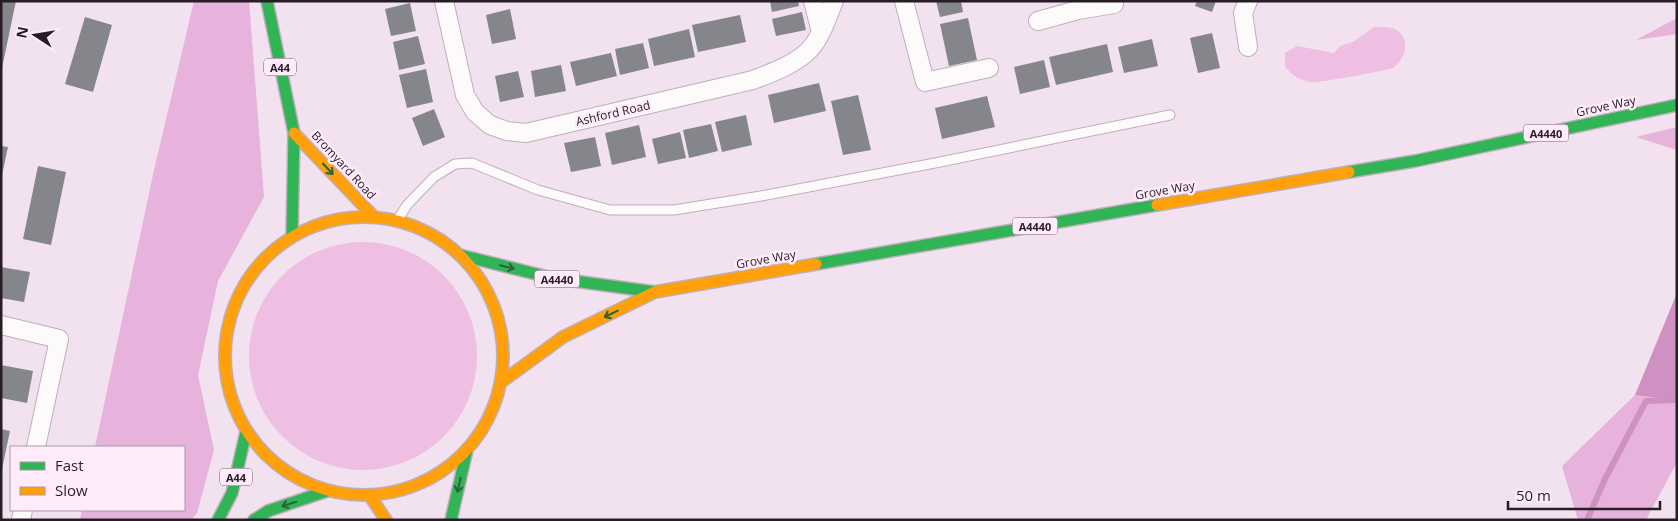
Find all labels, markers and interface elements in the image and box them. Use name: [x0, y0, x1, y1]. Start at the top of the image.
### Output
north arrow: [10, 10, 60, 60]
text: N: [11, 25, 32, 40]
road number: A44: [264, 58, 296, 76]
street label: Grove Way: [1575, 91, 1638, 121]
street label: Ashford Road: [574, 96, 652, 130]
road number: A4440: [1524, 125, 1568, 142]
street label: Bromyard Road: [308, 127, 380, 203]
one-way arrow: [322, 162, 334, 175]
street label: Grove Way: [1134, 176, 1197, 204]
road number: A4440: [1012, 218, 1058, 235]
street label: Grove Way: [735, 245, 798, 273]
one-way arrow: [499, 263, 515, 272]
road number: A4440: [534, 270, 580, 288]
one-way arrow: [604, 309, 619, 319]
legend: [10, 446, 185, 511]
text: Fast: [55, 455, 84, 475]
road number: A44: [220, 468, 252, 486]
one-way arrow: [454, 476, 463, 492]
scale bar: [1508, 478, 1660, 510]
text: Slow: [55, 480, 88, 500]
text: 50 m: [1516, 485, 1551, 505]
one-way arrow: [282, 499, 298, 509]

